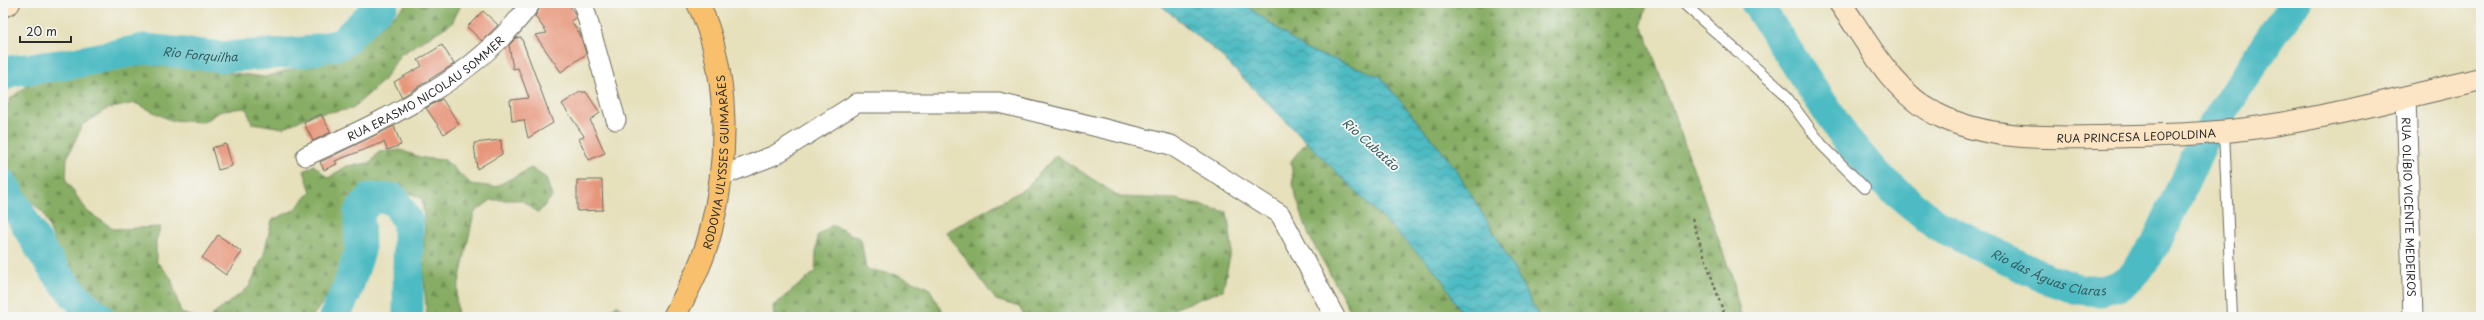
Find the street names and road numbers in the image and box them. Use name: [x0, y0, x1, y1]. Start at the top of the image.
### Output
street label: RUA ERASMO NICOLAU SOMMER: [344, 31, 508, 144]
street label: RODOVIA ULYSSES GUIMARÃES: [698, 74, 732, 251]
street label: RUA OLÍBIO VICENTE MEDEIROS: [2398, 117, 2421, 297]
street label: RUA PRINCESA LEOPOLDINA: [2057, 124, 2217, 146]

